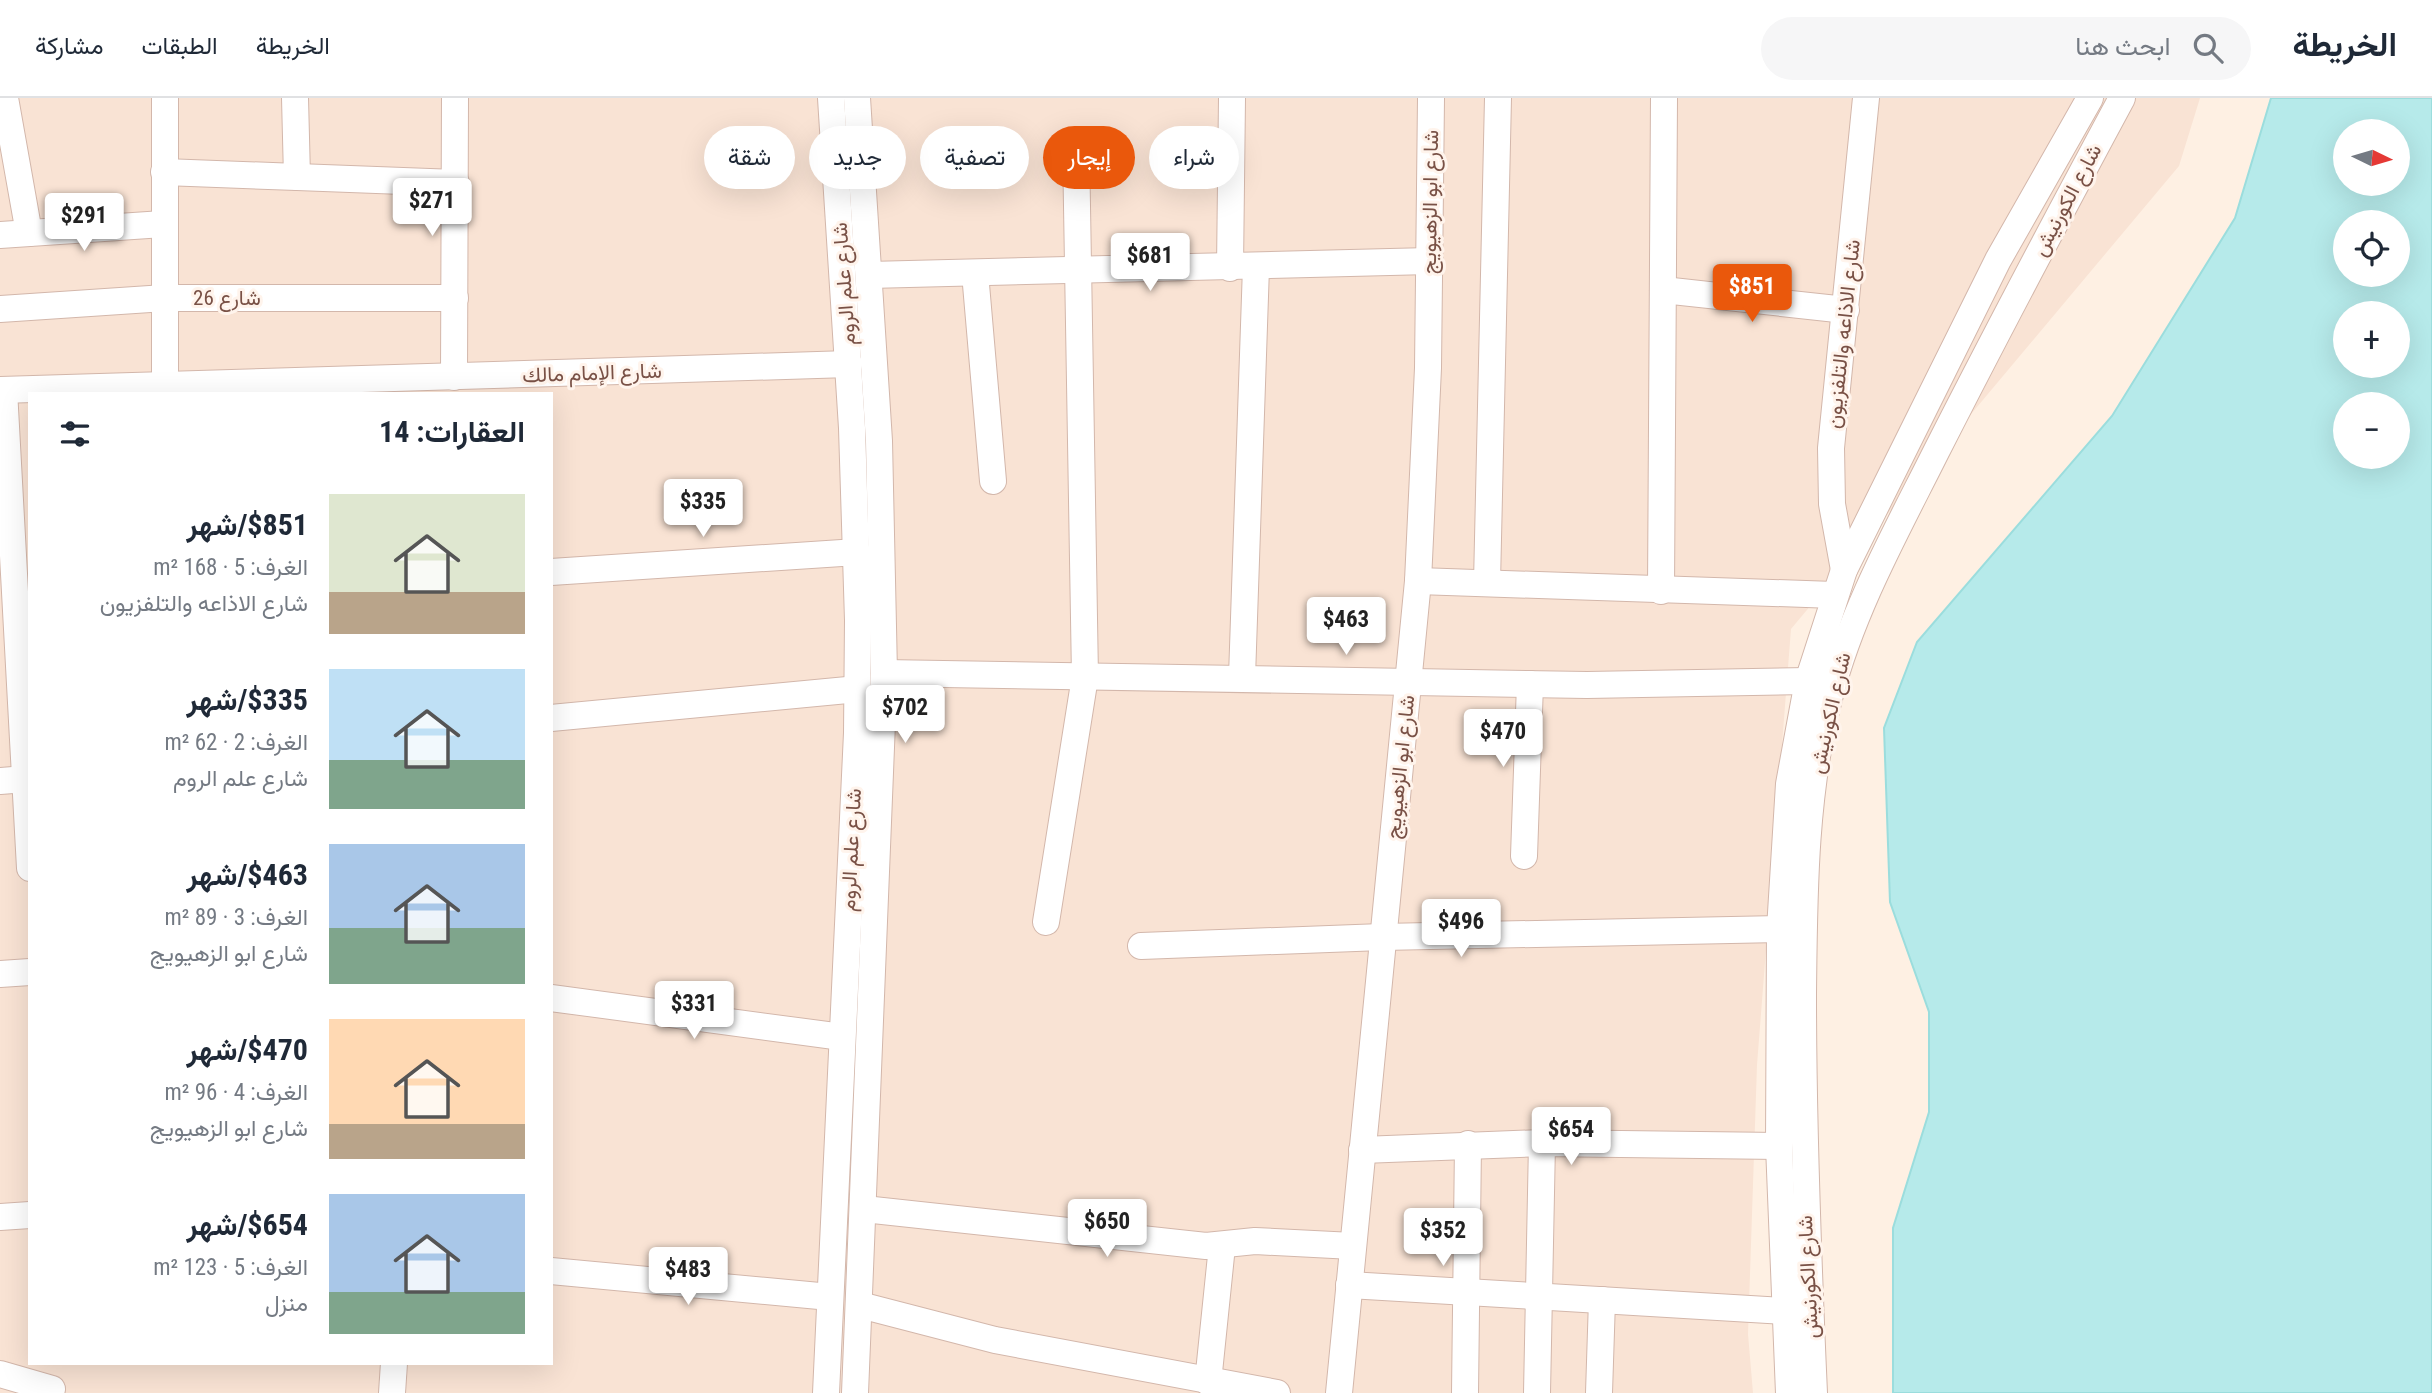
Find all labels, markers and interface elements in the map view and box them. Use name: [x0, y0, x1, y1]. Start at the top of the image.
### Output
search box: [1761, 17, 2251, 80]
text: الخريطة: [2293, 25, 2397, 64]
icon: search: [2189, 29, 2227, 67]
text: ابحث هنا: [2075, 31, 2171, 61]
text: مشاركة: [35, 32, 103, 60]
text: الطبقات: [141, 32, 218, 60]
text: الخريطة: [256, 32, 330, 60]
north arrow: [2333, 119, 2410, 196]
map controls: [2333, 119, 2410, 469]
chip: شقة: [704, 126, 795, 189]
chip: جديد: [809, 126, 906, 189]
chip: تصفية: [920, 126, 1029, 189]
chip: إيجار: [1043, 126, 1135, 189]
chip: شراء: [1149, 126, 1239, 189]
street label: شارع ابو الزهيويج: [1417, 130, 1445, 274]
street label: شارع الكورنيش: [2027, 140, 2108, 261]
pin: $271: [391, 178, 473, 238]
text: $271: [409, 187, 455, 214]
pin: $291: [43, 194, 125, 253]
text: $291: [61, 202, 107, 229]
button: locate: [2333, 210, 2410, 287]
street label: شارع علم الروم: [828, 221, 862, 346]
pin: $681: [1109, 234, 1191, 293]
street label: شارع الاذاعه والتلفزيون: [1821, 238, 1867, 430]
text: $681: [1127, 242, 1173, 269]
pin: $851: [1711, 264, 1793, 324]
text: $851: [1729, 273, 1775, 300]
street label: شارع 26: [193, 286, 261, 312]
button: +: [2333, 301, 2410, 378]
street label: شارع الإمام مالك: [522, 359, 662, 389]
button: −: [2333, 392, 2410, 469]
text: العقارات: 14: [379, 414, 525, 449]
icon: filters: [56, 415, 94, 453]
pin: $335: [662, 480, 744, 539]
text: $335: [680, 488, 726, 515]
text: $851/شهر: [187, 507, 308, 542]
icon: home: [385, 522, 469, 606]
text: الغرف: 5 · 168 m²: [153, 554, 308, 581]
text: شارع الاذاعه والتلفزيون: [100, 590, 308, 617]
pin: $463: [1305, 598, 1387, 657]
text: $463: [1323, 606, 1369, 633]
street label: شارع الكورنيش: [1804, 650, 1858, 776]
text: $335/شهر: [187, 682, 308, 717]
pin: $702: [864, 686, 946, 745]
text: $702: [882, 694, 928, 721]
street label: شارع ابو الزهيويج: [1381, 694, 1421, 840]
icon: home: [385, 697, 469, 781]
pin: $470: [1462, 710, 1544, 769]
text: $470: [1480, 718, 1526, 745]
text: الغرف: 2 · 62 m²: [165, 729, 308, 756]
text: شارع علم الروم: [173, 765, 308, 792]
street label: شارع علم الروم: [836, 788, 868, 912]
text: $463/شهر: [187, 857, 308, 892]
icon: home: [385, 872, 469, 956]
pin: $496: [1420, 900, 1502, 959]
text: الغرف: 3 · 89 m²: [165, 904, 308, 931]
text: $496: [1438, 908, 1484, 935]
text: شارع ابو الزهيويج: [150, 940, 308, 967]
pin: $331: [653, 982, 735, 1041]
text: $331: [671, 990, 717, 1017]
text: $470/شهر: [187, 1032, 308, 1067]
icon: home: [385, 1047, 469, 1131]
text: الغرف: 4 · 96 m²: [165, 1079, 308, 1106]
pin: $654: [1530, 1108, 1612, 1167]
text: شارع ابو الزهيويج: [150, 1115, 308, 1142]
text: $654: [1548, 1116, 1594, 1143]
pin: $650: [1066, 1200, 1148, 1259]
text: $654/شهر: [187, 1207, 308, 1242]
text: $650: [1084, 1208, 1130, 1235]
pin: $352: [1402, 1208, 1484, 1268]
street label: شارع الكورنيش: [1793, 1215, 1825, 1339]
text: $352: [1420, 1217, 1466, 1244]
icon: home: [385, 1222, 469, 1306]
pin: $483: [647, 1248, 729, 1307]
text: الغرف: 5 · 123 m²: [153, 1254, 308, 1281]
text: $483: [665, 1256, 711, 1283]
text: منزل: [265, 1290, 308, 1317]

